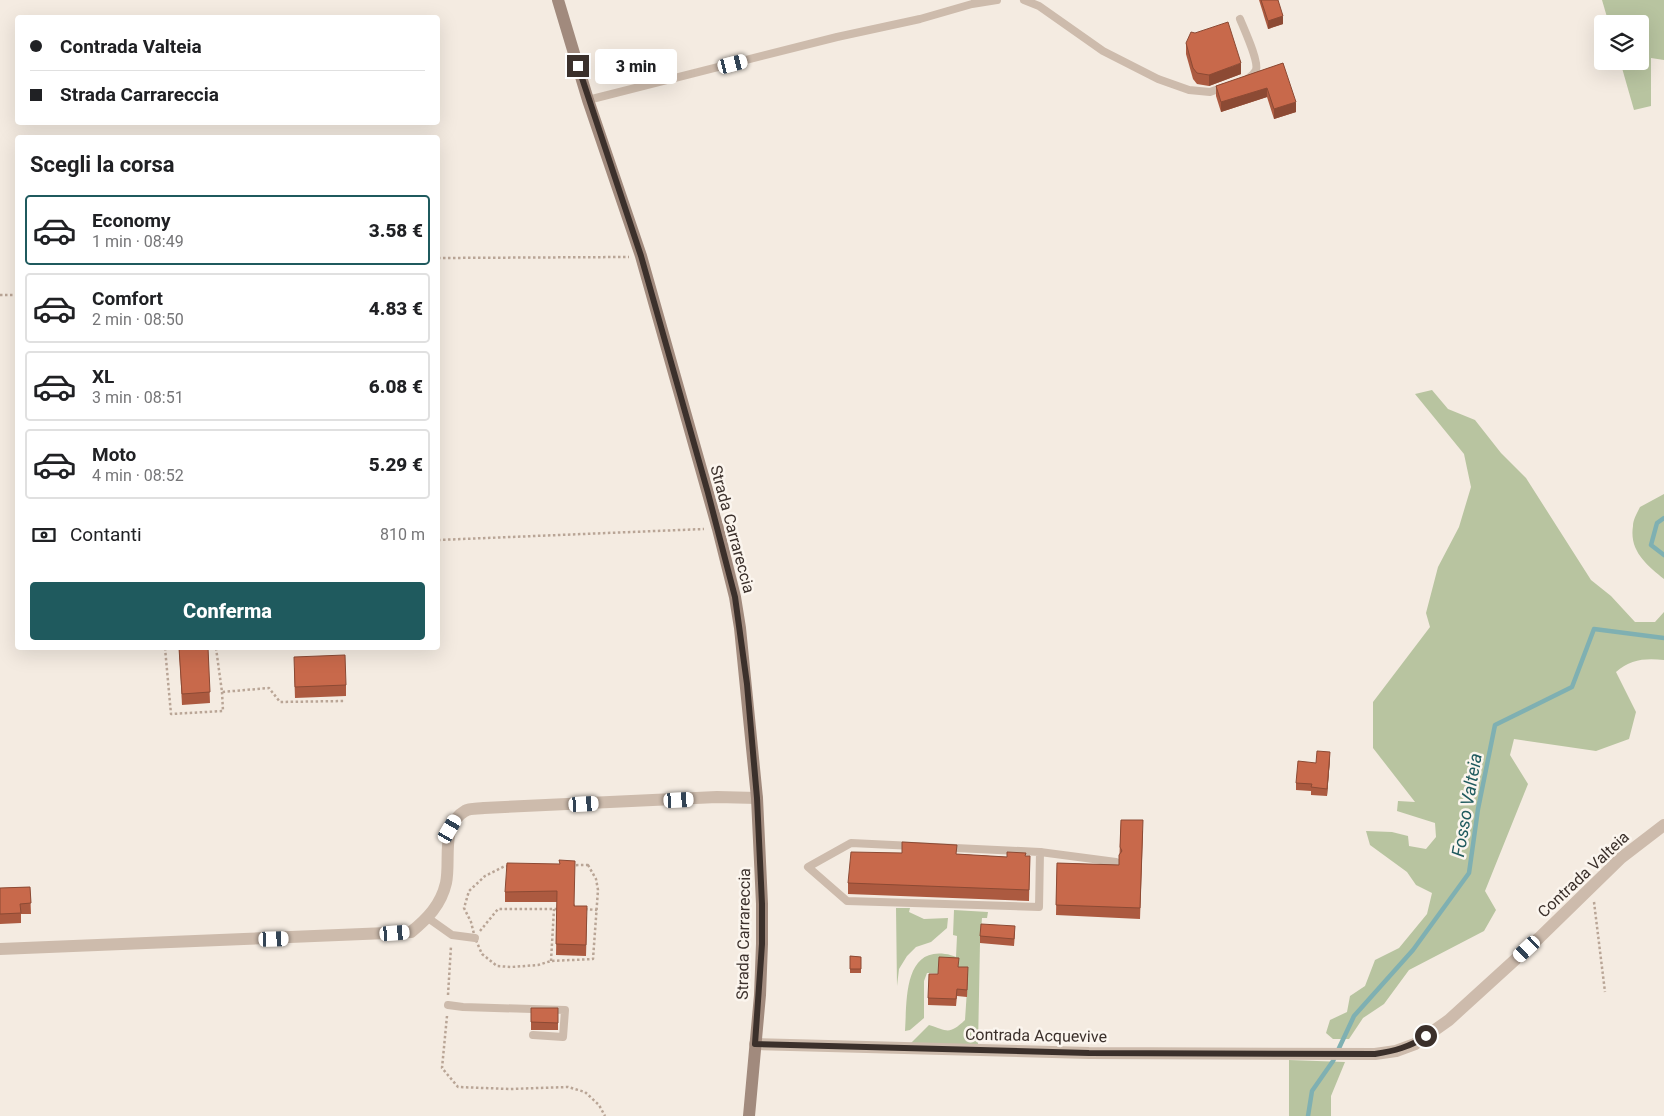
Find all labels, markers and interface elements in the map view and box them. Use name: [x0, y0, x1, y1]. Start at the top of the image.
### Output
map controls: [1594, 15, 1649, 70]
button: layers: [1594, 15, 1649, 70]
text: Contrada Valteia: [60, 35, 202, 58]
callout: 3 min: [596, 48, 678, 84]
car: [716, 53, 749, 75]
route end: [567, 55, 589, 77]
text: 3 min: [616, 57, 656, 76]
text: Strada Carrareccia: [60, 83, 219, 106]
text: Scegli la corsa: [30, 152, 175, 177]
icon: car: [32, 208, 77, 253]
text: Economy: [92, 209, 171, 232]
text: 3.58 €: [369, 219, 423, 242]
text: 1 min · 08:49: [92, 232, 184, 251]
icon: car: [32, 286, 77, 331]
text: Comfort: [92, 287, 163, 310]
text: 4.83 €: [369, 297, 423, 320]
text: 2 min · 08:50: [92, 310, 184, 329]
icon: car: [32, 364, 77, 409]
text: XL: [92, 365, 114, 388]
text: 6.08 €: [369, 375, 423, 398]
text: 3 min · 08:51: [92, 388, 184, 407]
icon: car: [32, 442, 77, 487]
text: Moto: [92, 443, 136, 466]
text: 5.29 €: [369, 453, 423, 476]
street label: Strada Carrareccia: [706, 463, 759, 595]
text: 4 min · 08:52: [92, 466, 184, 485]
icon: cash: [30, 521, 58, 549]
text: Contanti: [70, 523, 142, 546]
text: 810 m: [380, 525, 425, 544]
button: Conferma: [30, 582, 425, 640]
water label: Fosso Valteia: [1447, 751, 1486, 858]
car: [663, 792, 694, 808]
car: [568, 796, 599, 812]
car: [436, 812, 463, 846]
street label: Contrada Valteia: [1534, 827, 1633, 922]
street label: Strada Carrareccia: [733, 868, 754, 1000]
car: [379, 924, 410, 942]
car: [258, 931, 289, 947]
car: [1510, 933, 1543, 965]
street label: Contrada Acquevive: [965, 1025, 1107, 1046]
route start: [1415, 1025, 1437, 1047]

